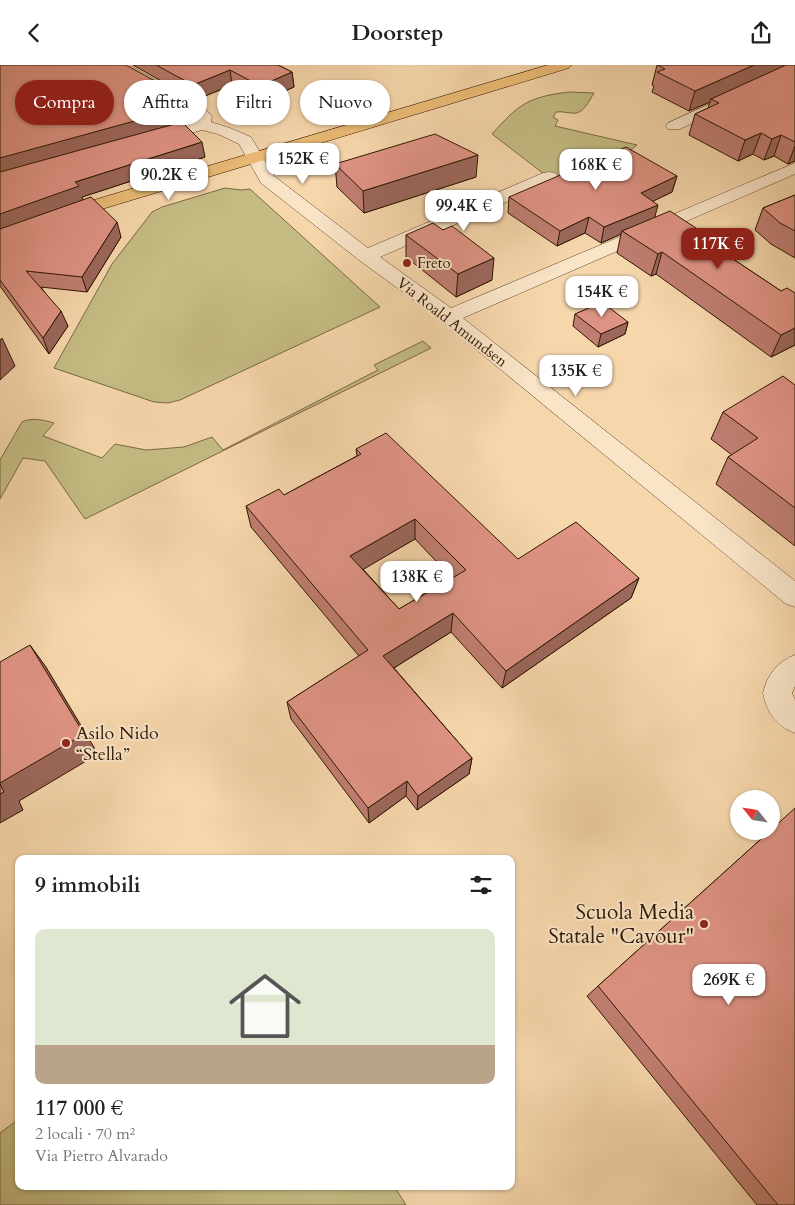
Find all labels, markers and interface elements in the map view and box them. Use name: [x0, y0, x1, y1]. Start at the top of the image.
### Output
text: Doorstep: [351, 18, 444, 48]
icon: back: [20, 19, 48, 47]
icon: share: [747, 19, 775, 47]
chip: Compra: [15, 80, 114, 125]
chip: Affitta: [124, 80, 207, 125]
chip: Filtri: [217, 80, 290, 125]
chip: Nuovo: [300, 80, 390, 125]
pin: 152K €: [262, 143, 344, 185]
text: 152K €: [277, 148, 329, 170]
pin: 168K €: [555, 149, 637, 191]
text: 168K €: [570, 154, 622, 176]
pin: 90.2K €: [123, 159, 215, 201]
text: 90.2K €: [141, 164, 197, 186]
pin: 99.4K €: [418, 189, 510, 232]
text: 99.4K €: [436, 195, 492, 217]
pin: 117K €: [677, 227, 759, 270]
text: 117K €: [692, 233, 744, 255]
place label: Freto: [417, 253, 451, 273]
marker: Freto: [401, 257, 413, 269]
street label: Via Roald Amundsen: [393, 273, 512, 372]
pin: 154K €: [561, 275, 643, 318]
text: 154K €: [576, 281, 628, 303]
pin: 135K €: [535, 355, 617, 397]
text: 135K €: [550, 360, 602, 382]
pin: 138K €: [376, 561, 458, 603]
text: 138K €: [391, 566, 443, 588]
place label: Asilo Nido “Stella”: [76, 721, 159, 767]
marker: Asilo Nido “Stella”: [60, 737, 72, 749]
north arrow: [730, 790, 780, 840]
map controls: [730, 790, 780, 840]
text: 9 immobili: [35, 871, 141, 900]
icon: filters: [467, 871, 495, 899]
place label: Scuola Media Statale "Cavour": [548, 898, 694, 951]
marker: Scuola Media Statale "Cavour": [698, 918, 710, 930]
icon: home: [220, 961, 310, 1051]
pin: 269K €: [688, 963, 770, 1006]
text: 269K €: [703, 969, 755, 991]
text: 117 000 €: [35, 1094, 123, 1123]
text: 2 locali · 70 m²: [35, 1123, 135, 1145]
text: Via Pietro Alvarado: [35, 1145, 168, 1167]

